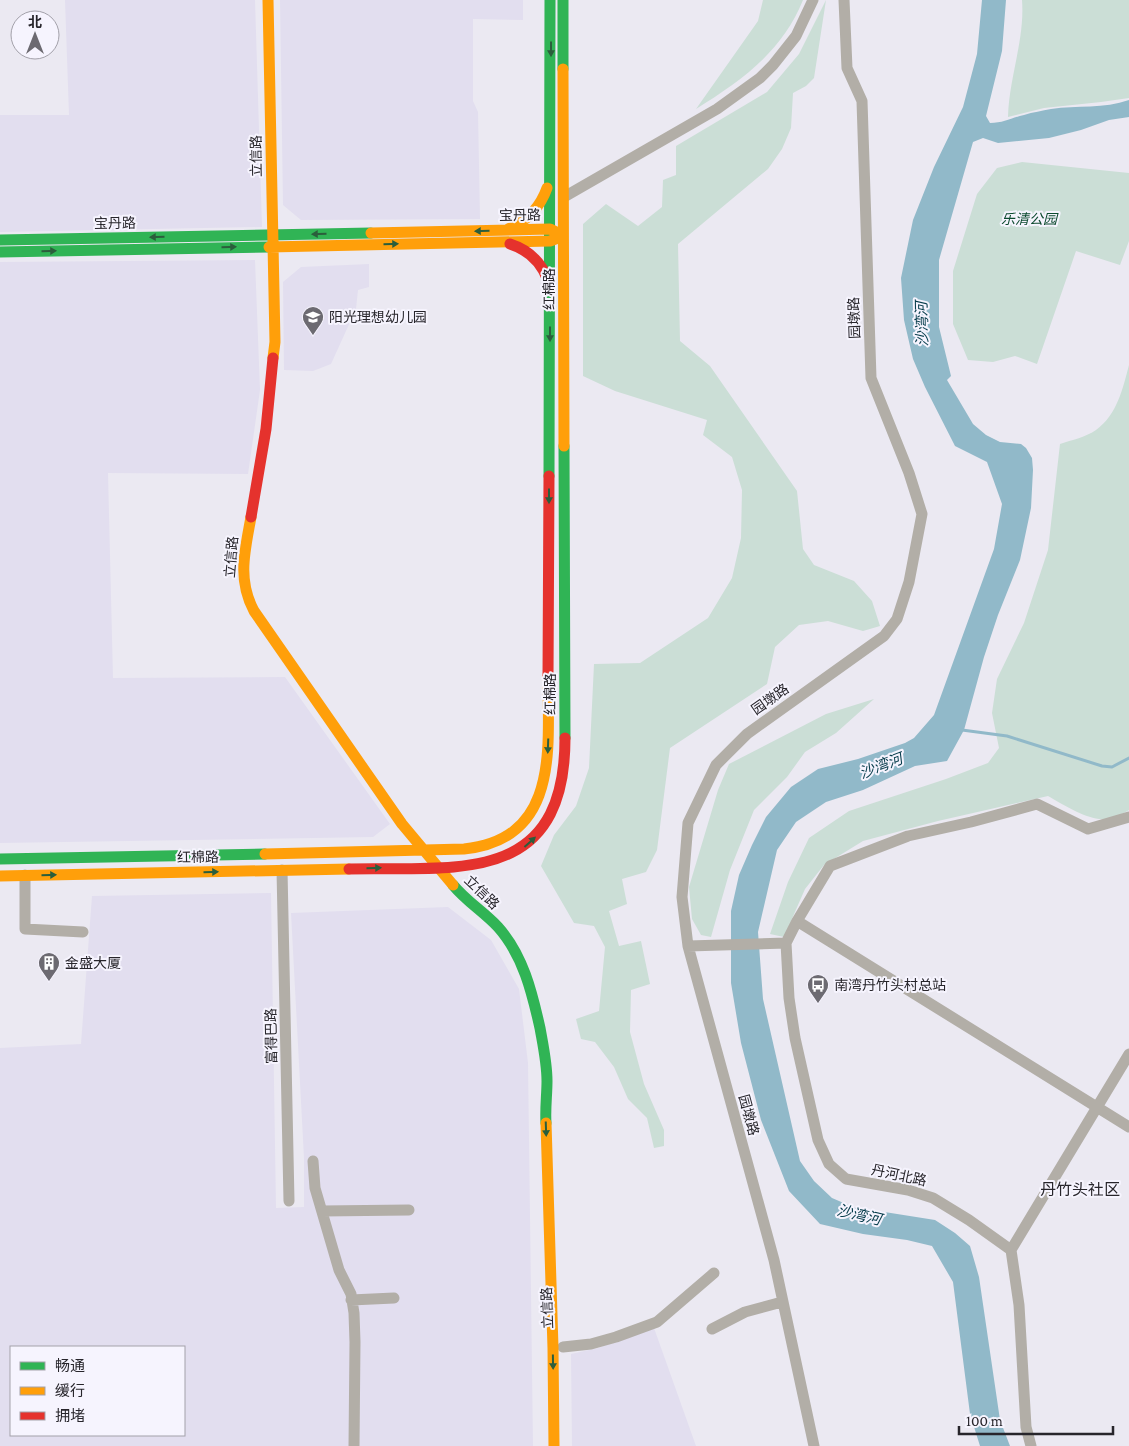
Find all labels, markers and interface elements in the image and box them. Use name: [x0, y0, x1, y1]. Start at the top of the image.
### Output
north arrow: [10, 10, 60, 60]
text: 北: [28, 14, 42, 30]
one-way arrow: [547, 41, 555, 57]
street label: 立信路: [248, 135, 264, 177]
street label: 宝丹路: [499, 207, 541, 223]
park label: 乐清公园: [1001, 211, 1059, 227]
street label: 宝丹路: [94, 215, 136, 231]
one-way arrow: [473, 227, 489, 235]
one-way arrow: [311, 230, 327, 238]
one-way arrow: [148, 233, 164, 241]
one-way arrow: [383, 240, 399, 248]
one-way arrow: [221, 243, 237, 251]
one-way arrow: [41, 246, 57, 254]
street label: 红棉路: [541, 268, 557, 310]
street label: 园墩路: [845, 297, 863, 339]
water label: 沙湾河: [914, 298, 930, 347]
school or university icon: 阳光理想幼儿园: [301, 305, 325, 336]
place label: 阳光理想幼儿园: [329, 309, 427, 325]
one-way arrow: [546, 326, 554, 342]
one-way arrow: [545, 488, 553, 504]
street label: 立信路: [221, 535, 241, 579]
street label: 红棉路: [542, 673, 558, 715]
street label: 园墩路: [748, 680, 792, 718]
one-way arrow: [543, 738, 551, 754]
water label: 沙湾河: [857, 749, 908, 782]
one-way arrow: [524, 836, 537, 847]
street label: 红棉路: [177, 849, 219, 865]
one-way arrow: [366, 864, 382, 872]
one-way arrow: [203, 868, 219, 876]
one-way arrow: [41, 871, 57, 879]
street label: 立信路: [461, 872, 503, 912]
building icon: 金盛大厦: [37, 951, 61, 982]
place label: 金盛大厦: [65, 955, 121, 971]
bus stop icon: 南湾丹竹头村总站: [806, 973, 830, 1004]
place label: 南湾丹竹头村总站: [834, 977, 946, 993]
street label: 富得巴路: [263, 1008, 279, 1064]
street label: 园墩路: [736, 1093, 762, 1137]
one-way arrow: [542, 1122, 550, 1138]
street label: 丹河北路: [870, 1161, 928, 1189]
district label: 丹竹头社区: [1040, 1181, 1120, 1198]
water label: 沙湾河: [835, 1202, 886, 1229]
street label: 立信路: [538, 1287, 556, 1329]
legend: [10, 1346, 185, 1436]
one-way arrow: [550, 1354, 558, 1370]
text: 畅通: [55, 1358, 85, 1374]
text: 缓行: [55, 1383, 85, 1399]
scale bar: [959, 1404, 1113, 1436]
text: 拥堵: [55, 1408, 85, 1424]
text: 100 m: [966, 1413, 1003, 1429]

